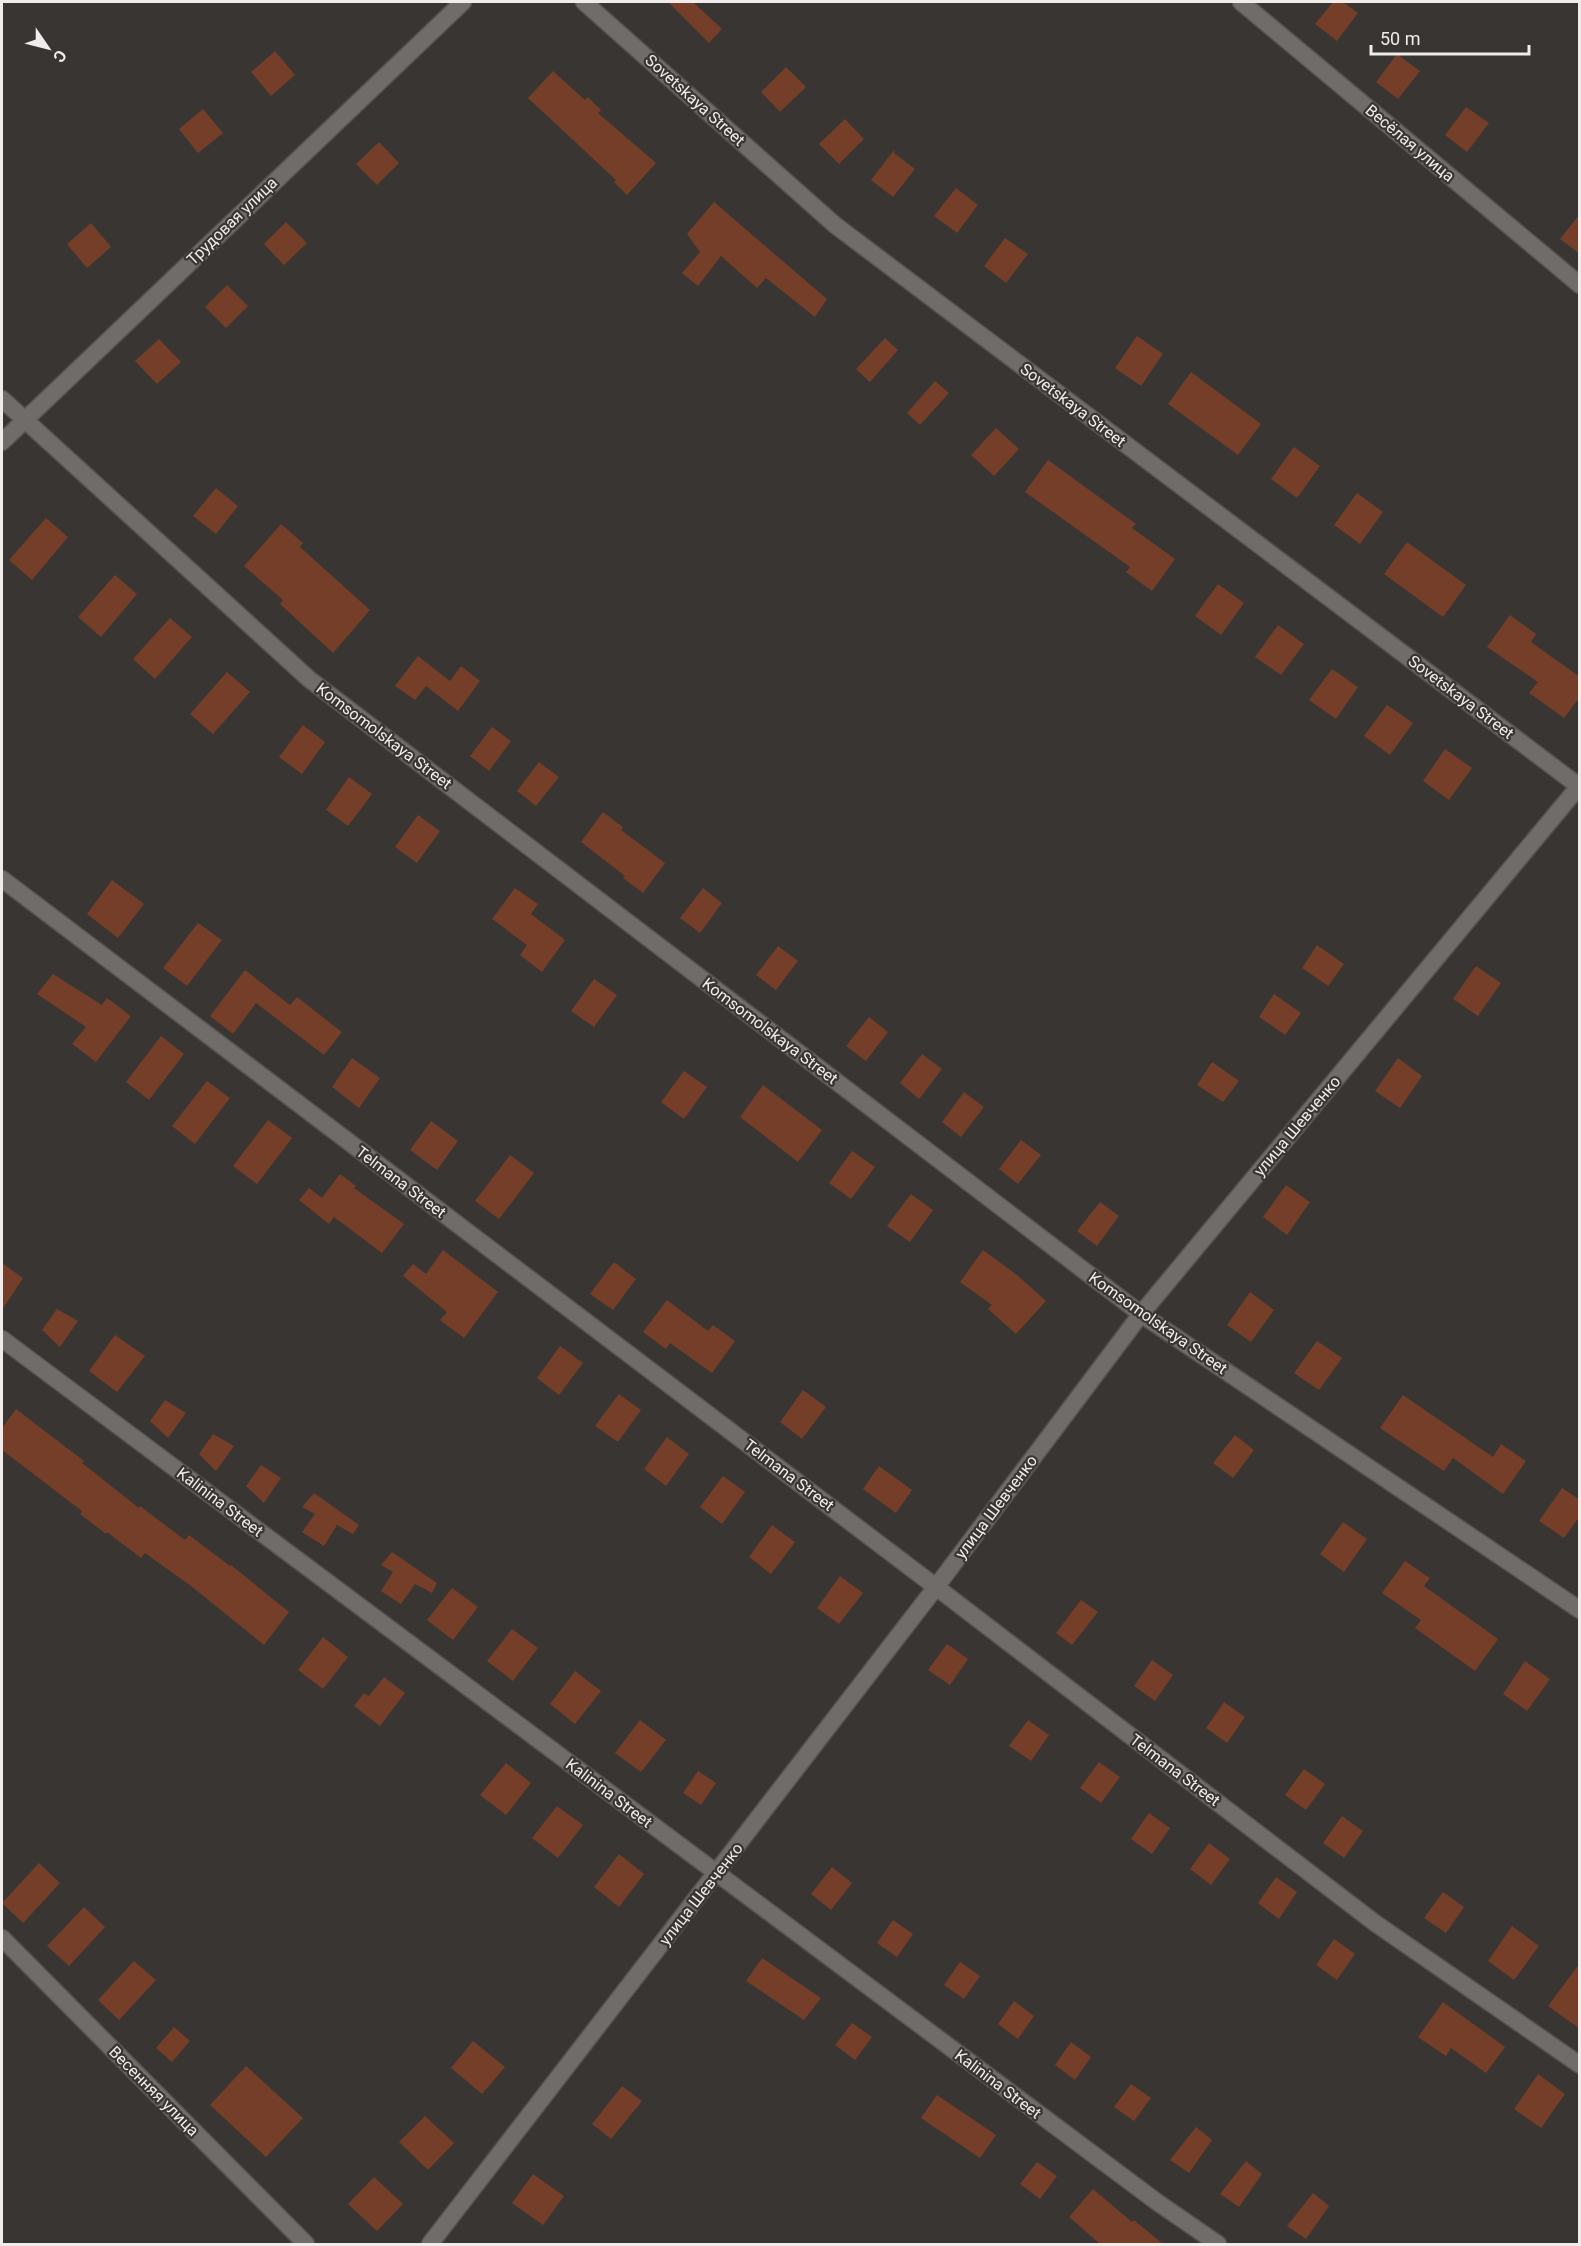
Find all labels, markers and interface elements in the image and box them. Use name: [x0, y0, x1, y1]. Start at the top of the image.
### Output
north arrow: [18, 18, 78, 78]
scale bar: [1371, 18, 1528, 56]
text: 50 m: [1380, 28, 1420, 49]
text: С: [49, 47, 71, 66]
street label: Sovetskaya Street: [641, 50, 749, 150]
street label: Весёлая улица: [1362, 100, 1458, 186]
street label: Трудовая улица: [183, 173, 281, 269]
street label: Sovetskaya Street: [1017, 359, 1129, 451]
street label: Sovetskaya Street: [1405, 651, 1517, 743]
street label: Komsomolskaya Street: [313, 679, 455, 793]
street label: Komsomolskaya Street: [699, 974, 841, 1088]
street label: улица Шевченко: [1250, 1072, 1344, 1180]
street label: Telmana Street: [352, 1142, 450, 1222]
street label: Komsomolskaya Street: [1085, 1268, 1231, 1378]
street label: Telmana Street: [740, 1435, 838, 1515]
street label: улица Шевченко: [951, 1452, 1041, 1562]
street label: Kalinina Street: [173, 1463, 267, 1541]
street label: Telmana Street: [1126, 1730, 1224, 1810]
street label: Kalinina Street: [562, 1754, 656, 1832]
street label: улица Шевченко: [655, 1839, 747, 1949]
street label: Весенняя улица: [105, 2042, 203, 2140]
street label: Kalinina Street: [951, 2045, 1045, 2123]

